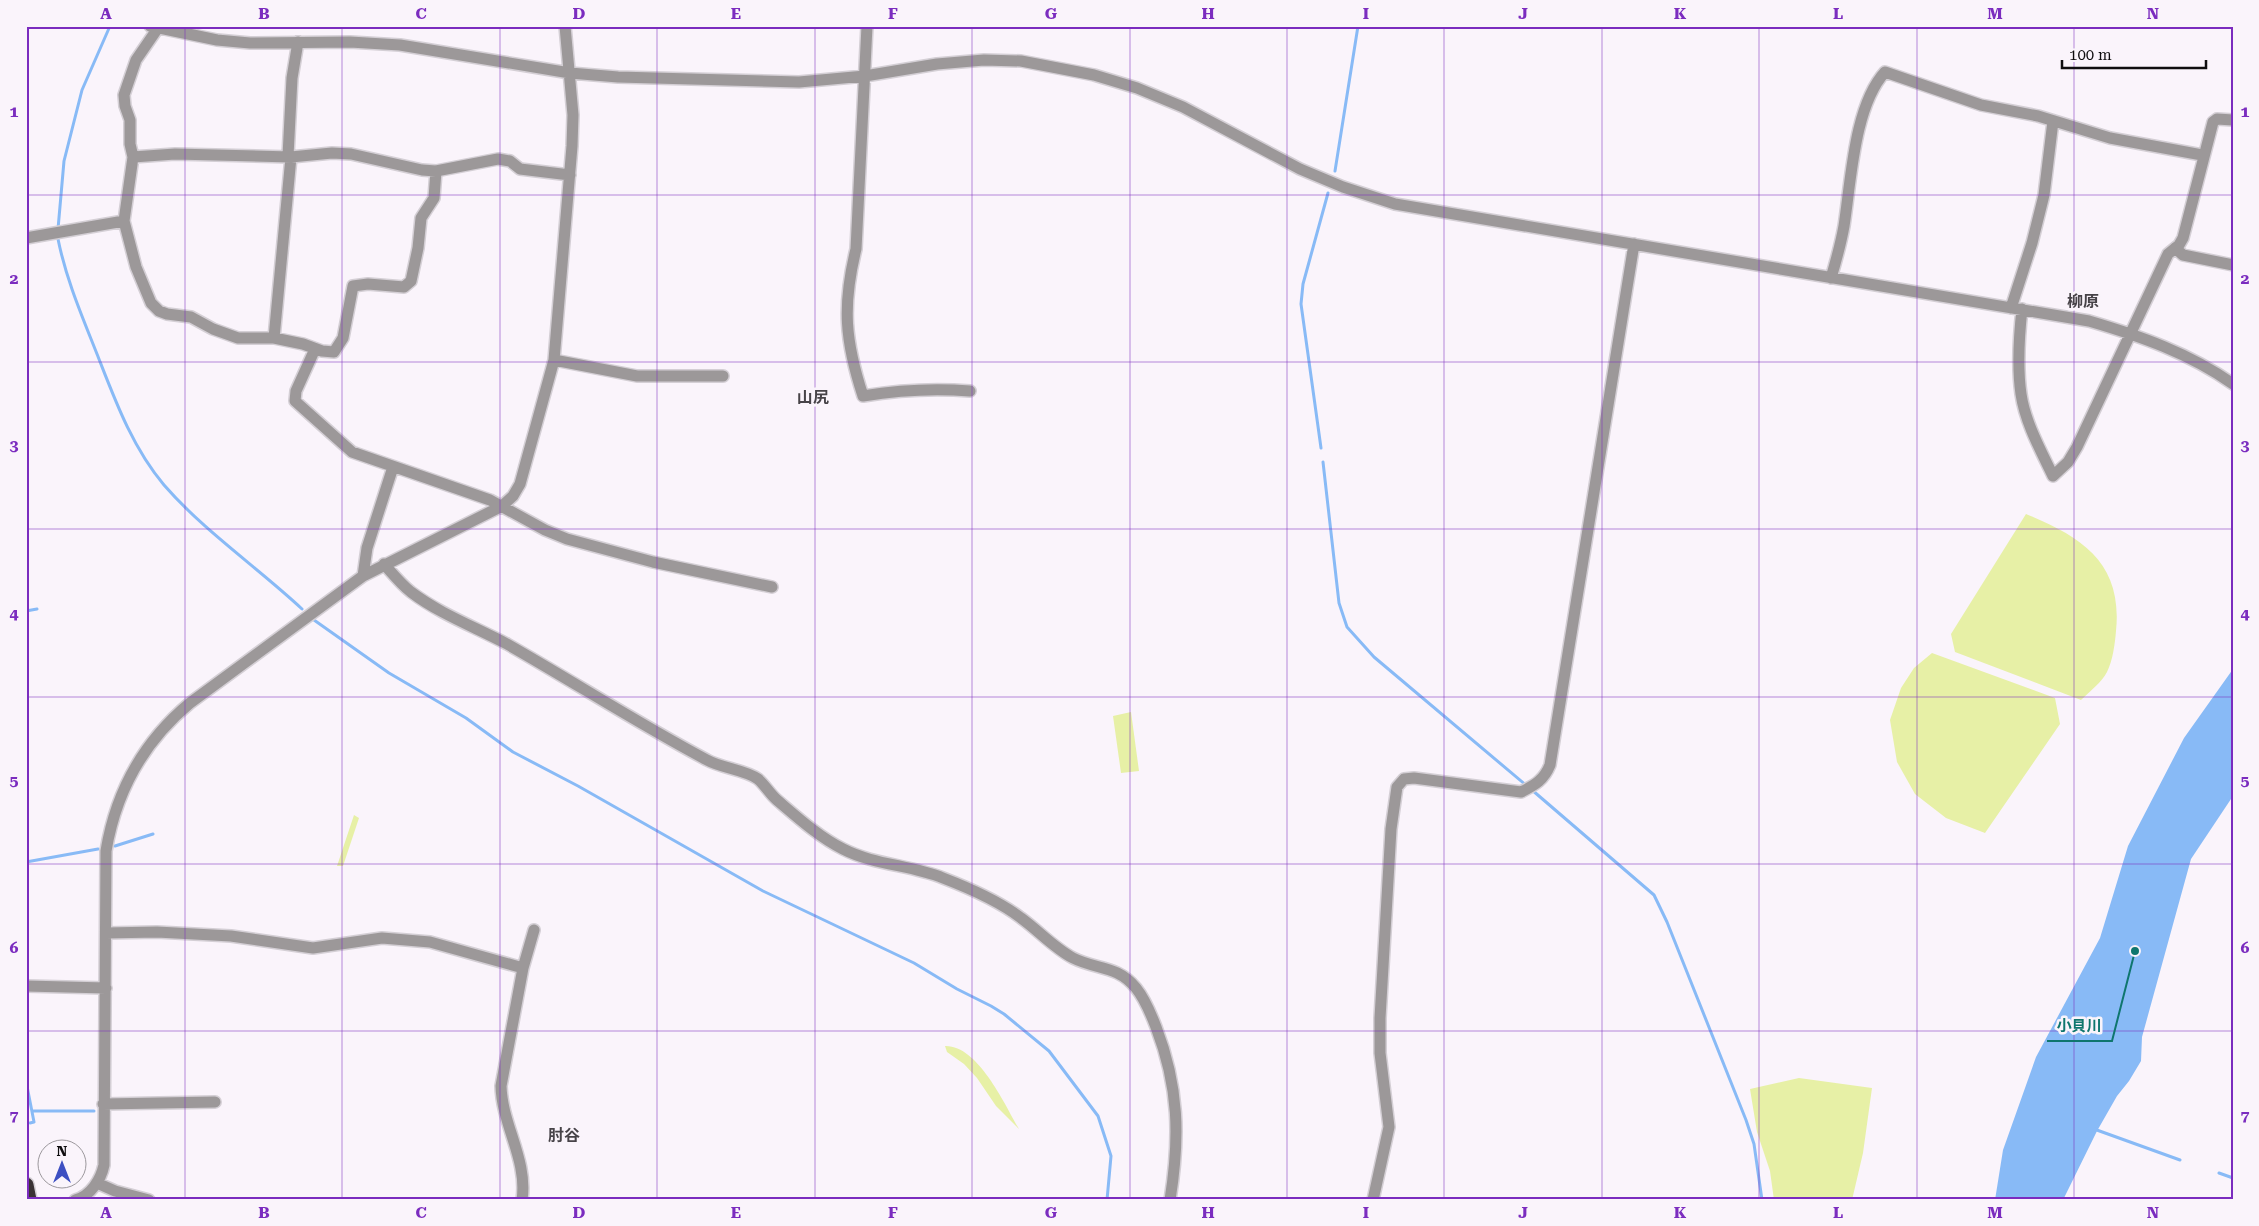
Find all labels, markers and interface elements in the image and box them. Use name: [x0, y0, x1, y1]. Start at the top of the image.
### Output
text: A: [100, 4, 112, 23]
text: B: [258, 4, 270, 23]
text: C: [415, 4, 427, 23]
text: D: [573, 4, 586, 23]
text: E: [731, 4, 741, 23]
text: F: [888, 4, 898, 23]
text: G: [1045, 4, 1058, 23]
text: H: [1201, 4, 1215, 23]
text: I: [1363, 4, 1369, 23]
text: J: [1518, 4, 1528, 23]
text: K: [1674, 4, 1687, 23]
text: L: [1833, 4, 1843, 23]
text: M: [1987, 4, 2003, 23]
text: N: [2147, 4, 2159, 23]
scale bar: [2062, 38, 2205, 70]
text: 100 m: [2069, 46, 2112, 64]
text: 1: [10, 102, 19, 121]
text: 1: [2241, 102, 2250, 121]
text: 2: [10, 269, 19, 288]
text: 2: [2241, 269, 2250, 288]
district label: 柳原: [2067, 292, 2099, 311]
district label: 山尻: [797, 388, 829, 407]
text: 3: [10, 436, 19, 455]
text: 3: [2241, 436, 2250, 455]
text: 4: [10, 604, 19, 623]
text: 4: [2241, 604, 2250, 623]
text: 5: [10, 771, 19, 790]
text: 5: [2241, 771, 2250, 790]
text: 6: [10, 938, 19, 957]
text: 6: [2241, 938, 2250, 957]
callout: 小貝川: [2047, 1011, 2112, 1041]
text: 小貝川: [2056, 1017, 2102, 1035]
text: 7: [10, 1106, 19, 1125]
text: 7: [2241, 1106, 2250, 1125]
district label: 肘谷: [548, 1126, 580, 1145]
north arrow: [38, 1138, 88, 1188]
text: N: [57, 1143, 68, 1159]
text: A: [100, 1203, 112, 1222]
text: B: [258, 1203, 270, 1222]
text: C: [415, 1203, 427, 1222]
text: D: [573, 1203, 586, 1222]
text: E: [731, 1203, 741, 1222]
text: F: [888, 1203, 898, 1222]
text: G: [1045, 1203, 1058, 1222]
text: H: [1201, 1203, 1215, 1222]
text: I: [1363, 1203, 1369, 1222]
text: J: [1518, 1203, 1528, 1222]
text: K: [1674, 1203, 1687, 1222]
text: L: [1833, 1203, 1843, 1222]
text: M: [1987, 1203, 2003, 1222]
text: N: [2147, 1203, 2159, 1222]

